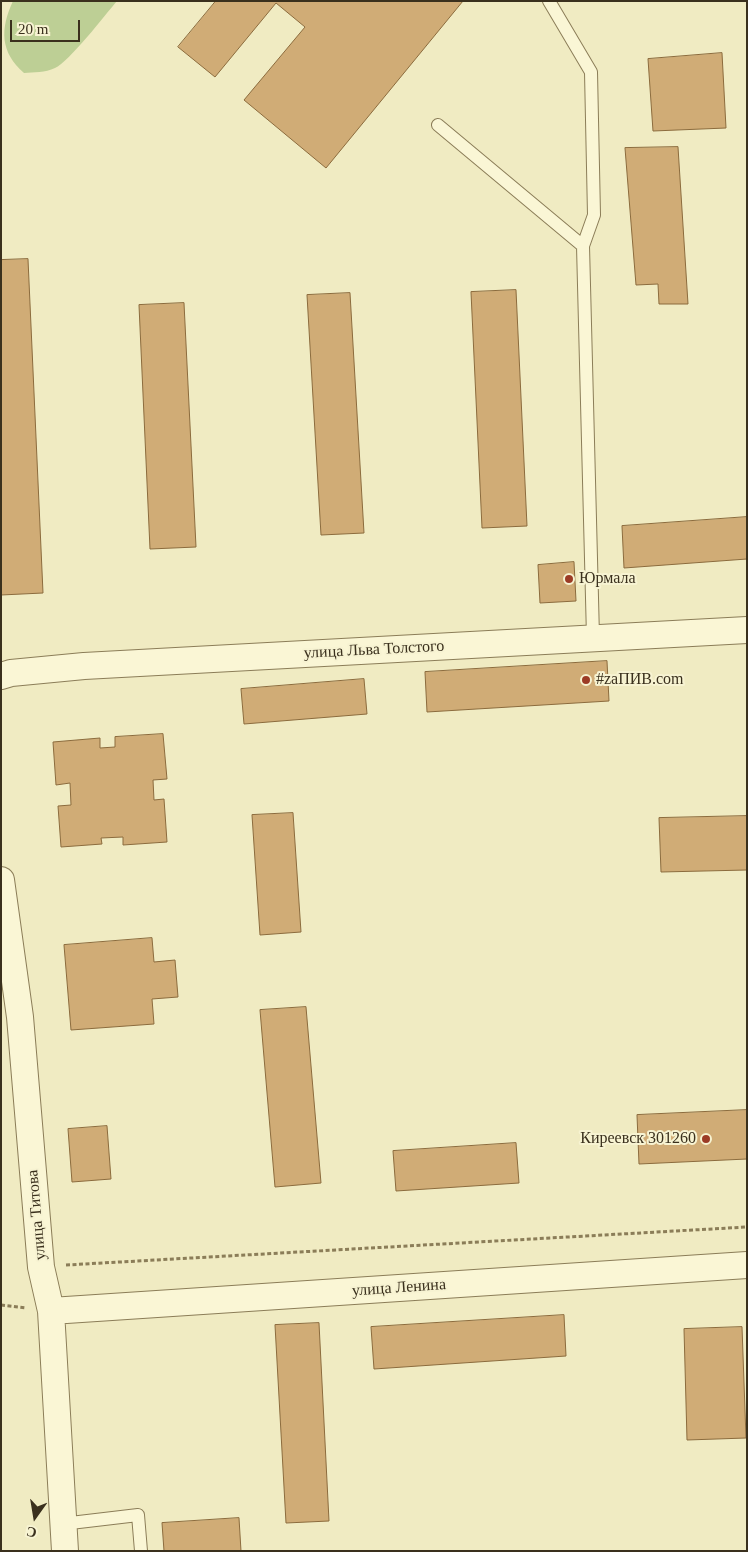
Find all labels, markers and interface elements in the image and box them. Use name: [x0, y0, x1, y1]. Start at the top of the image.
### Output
scale bar: [12, 10, 82, 42]
text: 20 m: [18, 21, 48, 37]
place label: Юрмала: [579, 569, 636, 589]
marker: Юрмала: [563, 573, 575, 585]
street label: улица Льва Толстого: [303, 637, 445, 663]
place label: #zaПИВ.com: [596, 670, 684, 690]
marker: #zaПИВ.com: [580, 674, 592, 686]
place label: Киреевск 301260: [580, 1129, 696, 1149]
marker: Киреевск 301260: [700, 1133, 712, 1145]
street label: улица Титова: [23, 1169, 51, 1261]
street label: улица Ленина: [351, 1275, 447, 1301]
north arrow: [10, 1492, 60, 1542]
text: С: [25, 1524, 38, 1541]

